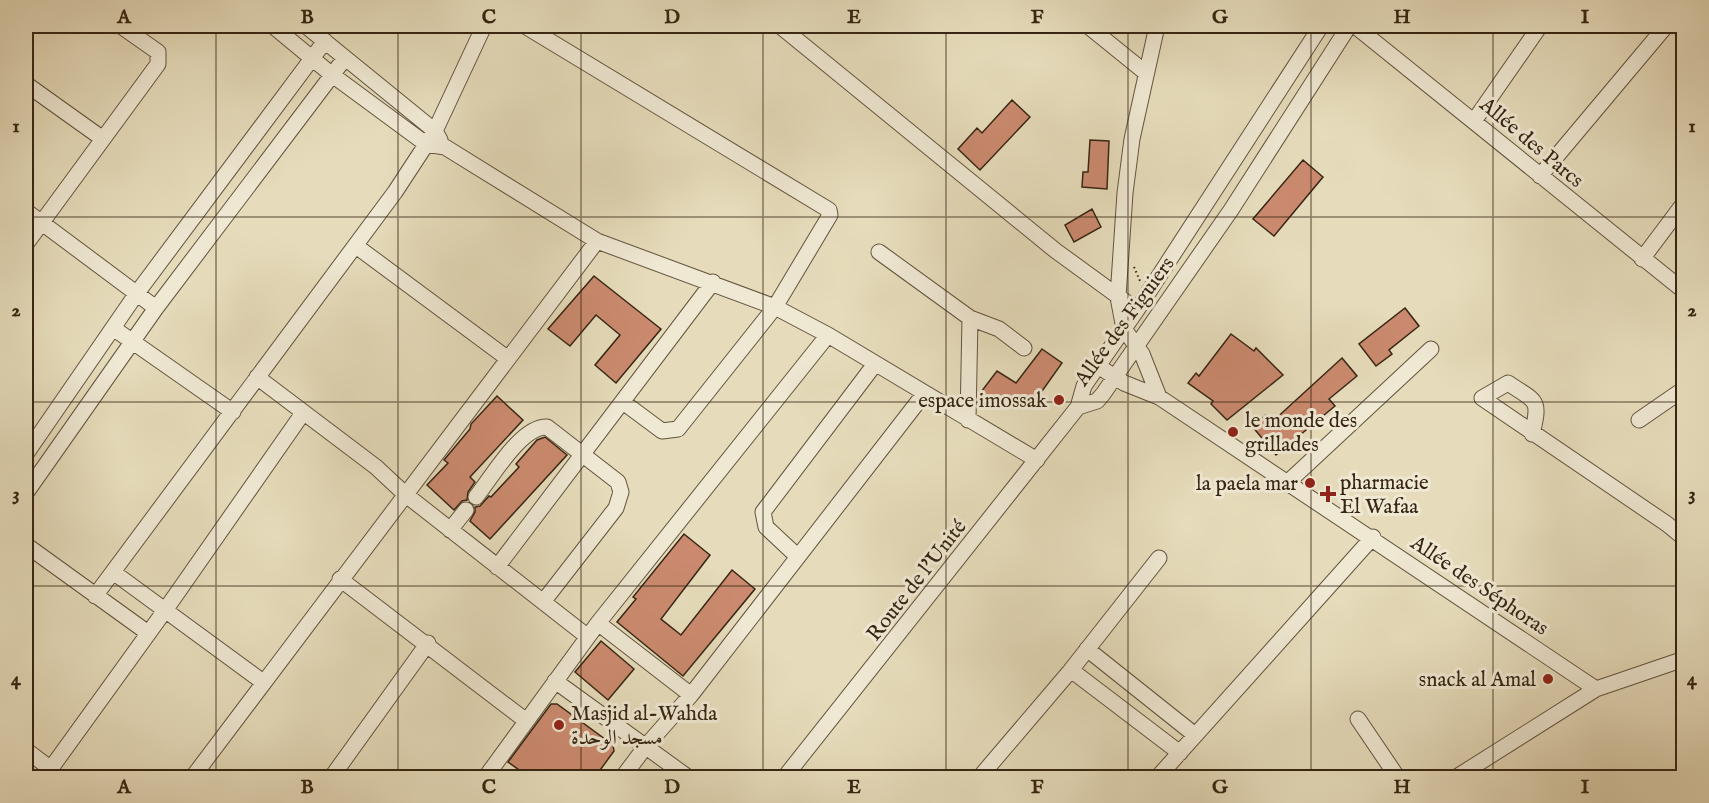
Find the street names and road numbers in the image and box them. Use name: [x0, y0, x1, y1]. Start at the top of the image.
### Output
street label: Allée des Parcs: [1473, 91, 1589, 194]
street label: Allée des Figuiers: [1069, 252, 1181, 393]
street label: Route de l'Unité: [861, 514, 973, 647]
street label: Allée des Séphoras: [1404, 530, 1553, 642]

